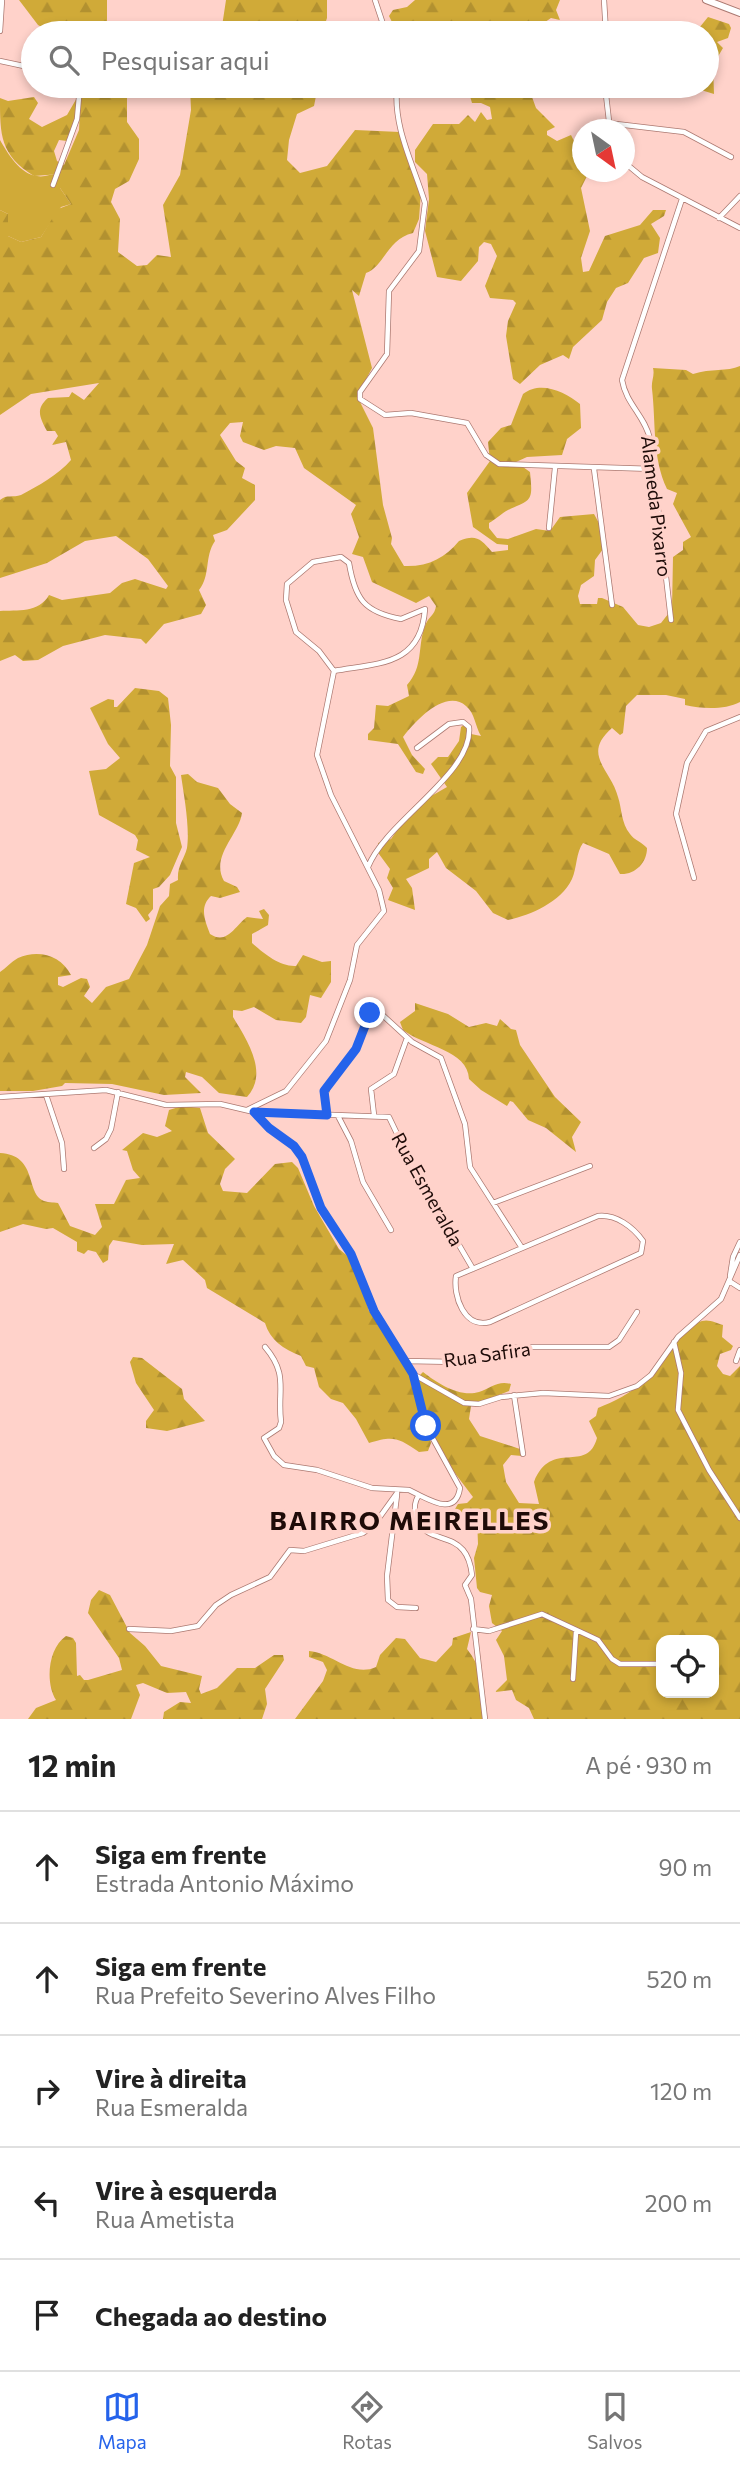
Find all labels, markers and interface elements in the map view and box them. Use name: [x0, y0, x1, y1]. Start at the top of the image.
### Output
search box: [21, 21, 719, 98]
icon: search: [45, 41, 83, 79]
text: Pesquisar aqui: [101, 44, 270, 75]
north arrow: [572, 119, 635, 182]
street label: Alameda Pixarro: [637, 434, 677, 578]
route end: [354, 997, 385, 1028]
street label: Rua Esmeralda: [387, 1128, 469, 1250]
street label: Rua Safira: [442, 1337, 532, 1371]
route start: [410, 1410, 441, 1441]
district label: BAIRRO MEIRELLES: [270, 1504, 550, 1535]
map controls: [656, 1635, 719, 1698]
button: locate: [656, 1635, 719, 1698]
text: 12 min: [28, 1746, 116, 1783]
text: A pé · 930 m: [585, 1751, 712, 1779]
text: Siga em frente: [95, 1838, 266, 1869]
icon: ahead: [28, 1848, 66, 1886]
text: 90 m: [659, 1853, 712, 1881]
text: Estrada Antonio Máximo: [95, 1869, 354, 1897]
text: Siga em frente: [95, 1950, 266, 1981]
icon: ahead: [28, 1960, 66, 1998]
text: 520 m: [647, 1965, 712, 1993]
text: Rua Prefeito Severino Alves Filho: [95, 1981, 436, 2009]
text: Vire à direita: [95, 2062, 247, 2093]
icon: right: [28, 2072, 66, 2110]
text: 120 m: [650, 2077, 712, 2105]
text: Rua Esmeralda: [95, 2093, 248, 2121]
text: Vire à esquerda: [95, 2174, 277, 2205]
icon: left: [28, 2184, 66, 2222]
text: 200 m: [645, 2189, 712, 2217]
text: Rua Ametista: [95, 2205, 235, 2233]
icon: arrive: [28, 2296, 66, 2334]
text: Chegada ao destino: [95, 2300, 327, 2331]
tab: Mapa: [98, 2388, 147, 2453]
tab: Rotas: [342, 2388, 392, 2453]
tab: Salvos: [587, 2388, 642, 2453]

